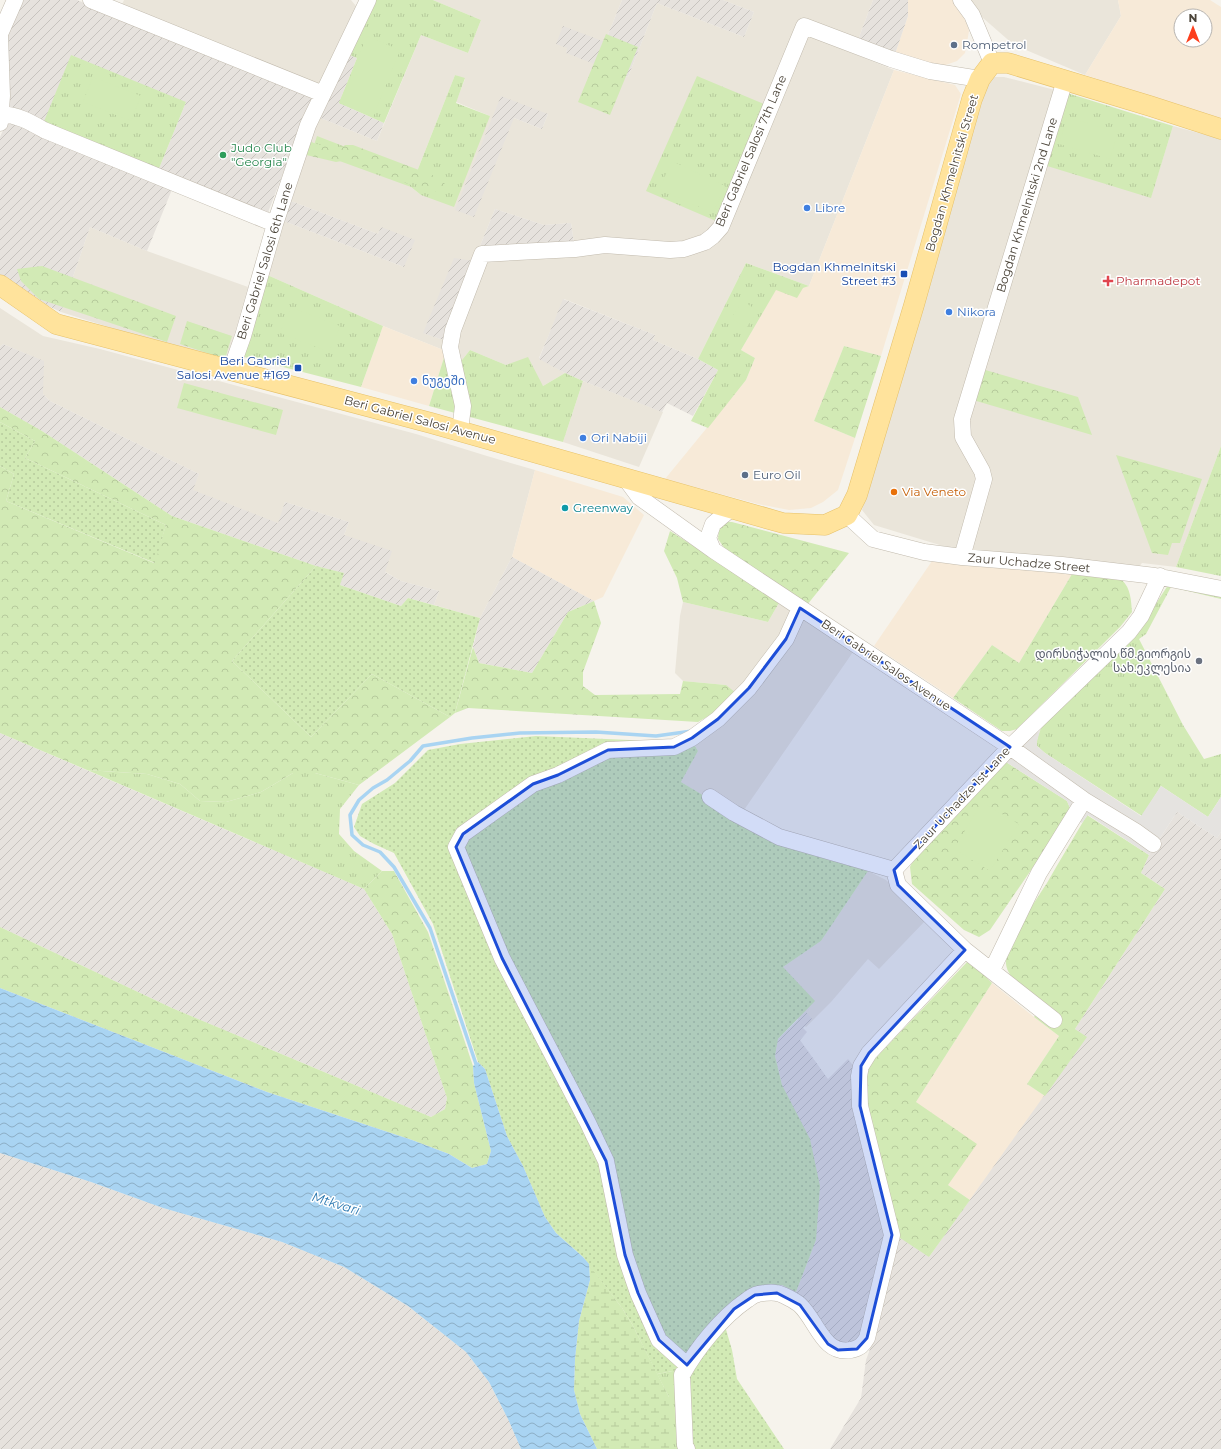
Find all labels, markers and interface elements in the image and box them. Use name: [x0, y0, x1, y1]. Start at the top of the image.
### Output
north arrow: [1173, 8, 1213, 48]
text: N: [1189, 11, 1197, 25]
place label: Rompetrol: [962, 37, 1027, 52]
marker: Rompetrol: [949, 40, 959, 50]
street label: Beri Gabriel Salosi 7th Lane: [712, 73, 789, 229]
street label: Bogdan Khmelnitski Street: [922, 92, 981, 253]
street label: Bogdan Khmelnitski 2nd Lane: [993, 115, 1060, 294]
place label: Judo Club "Georgia": [230, 140, 292, 169]
marker: Judo Club "Georgia": [218, 150, 228, 160]
street label: Beri Gabriel Salosi 6th Lane: [233, 180, 296, 341]
place label: Libre: [815, 200, 845, 215]
marker: Libre: [802, 203, 812, 213]
place label: Bogdan Khmelnitski Street #3: [773, 259, 896, 288]
marker: Bogdan Khmelnitski Street #3: [899, 269, 909, 279]
place label: Pharmadepot: [1116, 273, 1200, 288]
marker: Pharmadepot: [1103, 276, 1113, 286]
place label: Nikora: [957, 304, 996, 319]
marker: Nikora: [944, 307, 954, 317]
place label: Beri Gabriel Salosi Avenue #169: [177, 353, 290, 382]
marker: Beri Gabriel Salosi Avenue #169: [293, 363, 303, 373]
place label: ნუგეში: [422, 373, 465, 388]
marker: ნუგეში: [409, 376, 419, 386]
street label: Beri Gabriel Salosi Avenue: [343, 392, 498, 447]
place label: Ori Nabiji: [591, 430, 647, 445]
marker: Ori Nabiji: [578, 433, 588, 443]
place label: Euro Oil: [753, 467, 801, 482]
marker: Euro Oil: [740, 470, 750, 480]
place label: Via Veneto: [902, 484, 966, 499]
marker: Via Veneto: [889, 487, 899, 497]
place label: Greenway: [573, 500, 634, 515]
marker: Greenway: [560, 503, 570, 513]
street label: Zaur Uchadze Street: [967, 550, 1091, 575]
street label: Beri Gabriel Salos Avenue: [819, 616, 954, 714]
place label: დირსიჭალის წმ.გიორგის სახ.ეკლესია: [1035, 646, 1191, 676]
marker: დირსიჭალის წმ.გიორგის სახ.ეკლესია: [1194, 656, 1204, 666]
street label: Zaur Uchadze 1st Lane: [910, 743, 1013, 852]
water label: Mtkvari: [310, 1188, 362, 1218]

